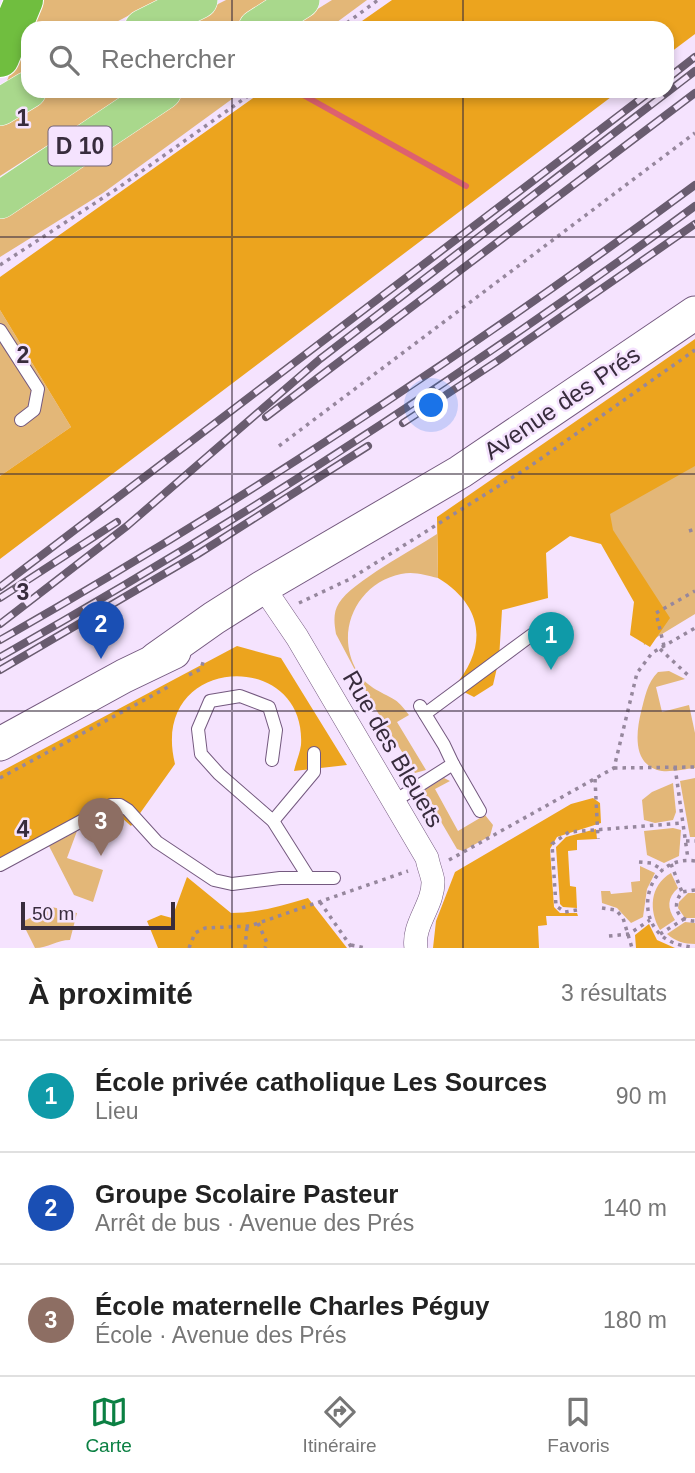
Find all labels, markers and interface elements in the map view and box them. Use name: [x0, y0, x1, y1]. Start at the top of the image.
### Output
search box: [21, 21, 674, 98]
icon: search: [45, 41, 83, 79]
text: Rechercher: [101, 44, 235, 74]
text: 1: [17, 105, 30, 131]
road number: D 10: [48, 127, 112, 166]
street label: Avenue des Prés: [479, 340, 645, 465]
text: 2: [17, 342, 29, 368]
your location: [414, 388, 448, 422]
text: 3: [17, 579, 29, 605]
pin: 2: [78, 601, 124, 659]
pin: 1: [528, 612, 574, 670]
street label: Rue des Bleuets: [338, 666, 449, 832]
pin: 3: [78, 798, 124, 856]
text: 4: [17, 816, 30, 842]
scale bar: [21, 899, 175, 931]
text: 50 m: [32, 903, 74, 924]
text: À proximité: [28, 977, 193, 1010]
text: 3 résultats: [561, 980, 667, 1006]
text: École privée catholique Les Sources: [95, 1067, 547, 1097]
text: 1: [45, 1083, 57, 1109]
text: 90 m: [616, 1083, 667, 1109]
text: Lieu: [95, 1098, 138, 1124]
text: Groupe Scolaire Pasteur: [95, 1179, 398, 1209]
text: 2: [45, 1195, 57, 1221]
text: 140 m: [603, 1195, 667, 1221]
text: Arrêt de bus · Avenue des Prés: [95, 1210, 414, 1236]
text: École maternelle Charles Péguy: [95, 1291, 490, 1321]
text: 3: [45, 1307, 57, 1333]
text: 180 m: [603, 1307, 667, 1333]
text: École · Avenue des Prés: [95, 1322, 346, 1348]
tab: Carte: [85, 1393, 132, 1457]
tab: Itinéraire: [303, 1393, 377, 1457]
tab: Favoris: [547, 1393, 610, 1457]

